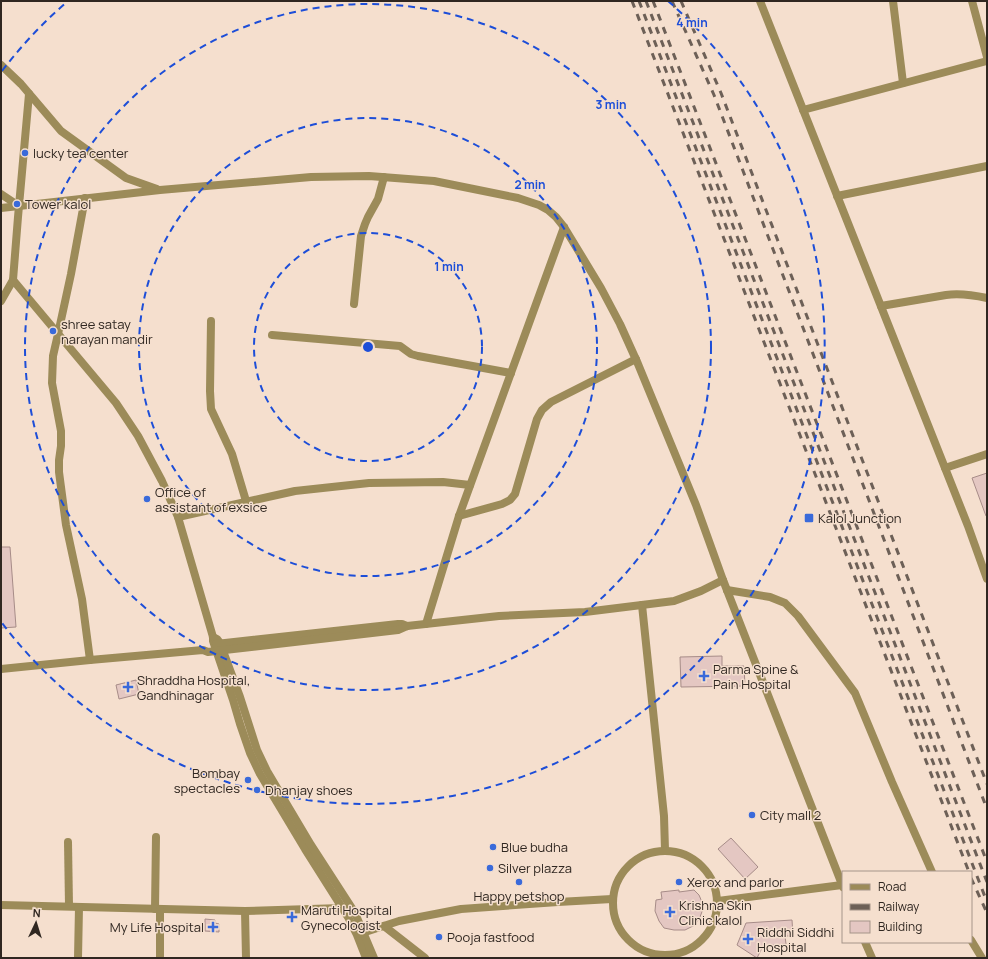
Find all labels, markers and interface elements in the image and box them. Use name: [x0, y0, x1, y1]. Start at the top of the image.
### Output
text: 4 min: [676, 14, 708, 31]
text: 3 min: [595, 96, 627, 113]
place label: lucky tea center: [33, 144, 129, 162]
marker: lucky tea center: [20, 148, 30, 158]
text: 2 min: [514, 176, 546, 193]
place label: Tower kalol: [25, 195, 91, 213]
marker: Tower kalol: [12, 199, 22, 209]
text: 1 min: [434, 258, 464, 275]
place label: shree satay narayan mandir: [61, 315, 153, 348]
marker: shree satay narayan mandir: [48, 326, 58, 336]
centre of rings: [361, 340, 375, 354]
place label: Office of assistant of exsice: [155, 483, 268, 516]
marker: Office of assistant of exsice: [142, 494, 152, 504]
place label: Kalol Junction: [818, 509, 902, 527]
marker: Kalol Junction: [803, 512, 815, 524]
place label: Parma Spine & Pain Hospital: [713, 660, 799, 693]
marker: Parma Spine & Pain Hospital: [698, 670, 710, 682]
place label: Shraddha Hospital, Gandhinagar: [137, 671, 250, 704]
marker: Shraddha Hospital, Gandhinagar: [122, 681, 134, 693]
place label: Bombay spectacles: [174, 764, 240, 797]
marker: Bombay spectacles: [243, 775, 253, 785]
place label: Dhanjay shoes: [265, 781, 353, 799]
marker: Dhanjay shoes: [252, 785, 262, 795]
place label: City mall 2: [760, 806, 821, 824]
marker: City mall 2: [747, 810, 757, 820]
place label: Blue budha: [501, 838, 568, 856]
marker: Blue budha: [488, 842, 498, 852]
place label: Silver plazza: [498, 859, 572, 877]
marker: Silver plazza: [485, 863, 495, 873]
legend: [842, 871, 972, 943]
place label: Xerox and parlor: [687, 873, 784, 891]
marker: Happy petshop: [514, 877, 524, 887]
marker: Xerox and parlor: [674, 877, 684, 887]
text: Road: [878, 878, 906, 895]
place label: Happy petshop: [473, 887, 565, 905]
place label: Krishna Skin Clinic kalol: [679, 896, 752, 929]
text: Railway: [878, 898, 920, 915]
place label: Maruti Hospital Gynecologist: [301, 901, 392, 934]
north arrow: [16, 903, 56, 943]
text: N: [32, 905, 41, 920]
marker: Krishna Skin Clinic kalol: [664, 906, 676, 918]
marker: Maruti Hospital Gynecologist: [286, 911, 298, 923]
place label: My Life Hospital: [110, 918, 204, 936]
text: Building: [878, 918, 922, 935]
marker: My Life Hospital: [207, 921, 219, 933]
place label: Riddhi Siddhi Hospital: [757, 923, 834, 956]
place label: Pooja fastfood: [447, 928, 534, 946]
marker: Pooja fastfood: [434, 932, 444, 942]
marker: Riddhi Siddhi Hospital: [742, 933, 754, 945]

